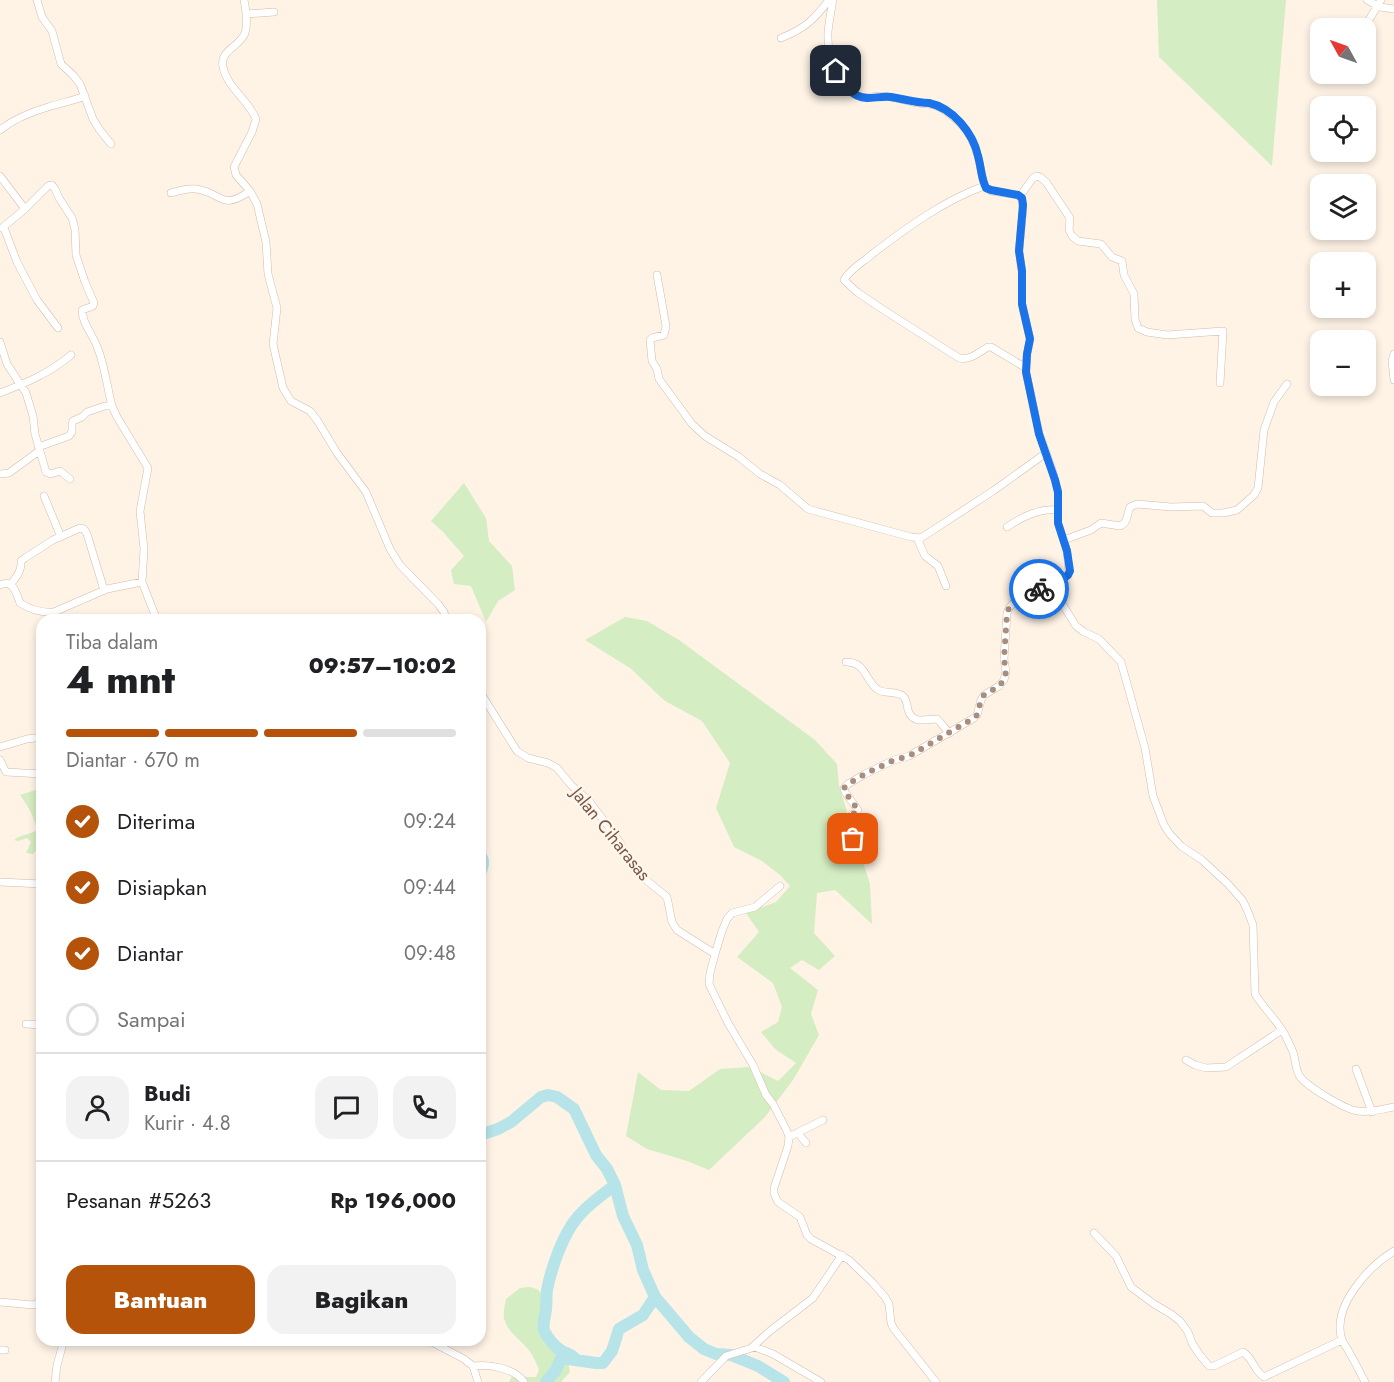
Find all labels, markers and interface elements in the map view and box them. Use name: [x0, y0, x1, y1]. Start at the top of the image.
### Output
north arrow: [1310, 18, 1376, 84]
map controls: [1310, 18, 1376, 396]
pin: [810, 45, 861, 96]
icon: home: [819, 54, 852, 87]
button: locate: [1310, 96, 1376, 162]
button: layers: [1310, 174, 1376, 240]
button: +: [1310, 252, 1376, 318]
button: −: [1310, 330, 1376, 396]
courier: [1009, 559, 1069, 619]
icon: bike: [1023, 573, 1056, 606]
text: Tiba dalam: [66, 628, 158, 657]
text: 09:57–10:02: [309, 649, 456, 681]
text: 4 mnt: [66, 651, 175, 708]
text: Diantar · 670 m: [66, 746, 200, 775]
street label: Jalan Ciharasas: [564, 780, 657, 886]
icon: check: [66, 805, 99, 838]
text: Diterima: [117, 805, 195, 837]
text: 09:24: [403, 807, 456, 836]
pin: [827, 813, 878, 864]
icon: bag: [836, 822, 869, 855]
icon: check: [66, 871, 99, 904]
text: Disiapkan: [117, 871, 207, 903]
text: 09:44: [403, 873, 456, 902]
icon: check: [66, 937, 99, 970]
text: Diantar: [117, 937, 183, 969]
text: 09:48: [404, 939, 456, 968]
text: Sampai: [117, 1003, 186, 1035]
button: person: [66, 1076, 129, 1139]
button: chat: [315, 1076, 378, 1139]
button: phone: [393, 1076, 456, 1139]
text: Budi: [144, 1077, 191, 1109]
text: Kurir · 4.8: [144, 1109, 231, 1138]
text: Pesanan #5263: [66, 1184, 211, 1216]
text: Rp 196,000: [330, 1184, 456, 1216]
button: Bantuan: [66, 1265, 255, 1334]
button: Bagikan: [267, 1265, 456, 1334]

